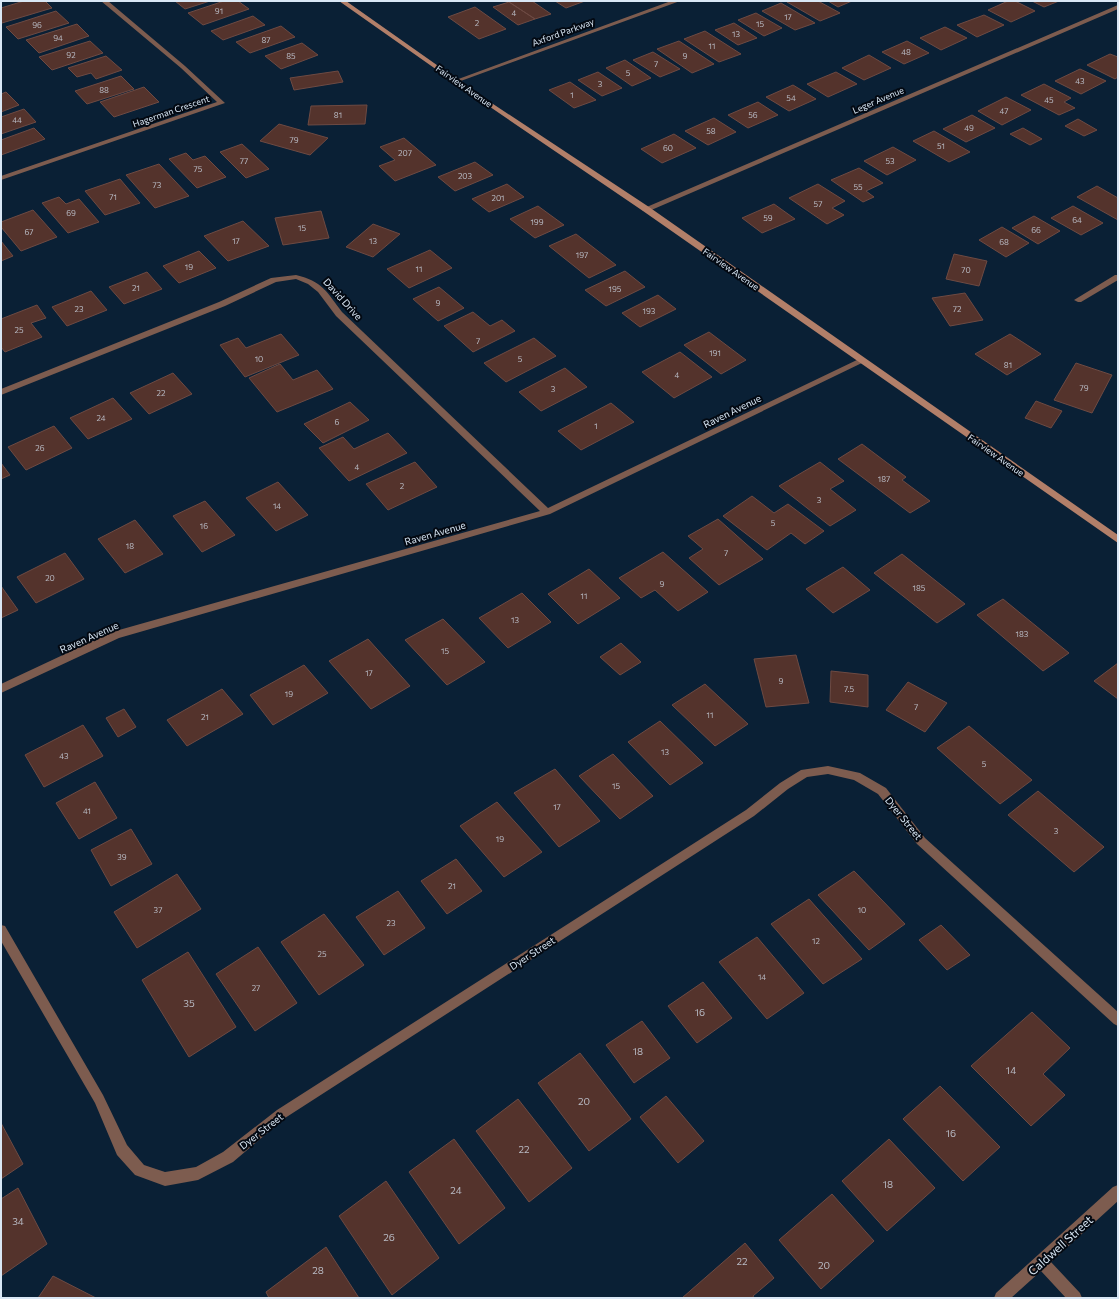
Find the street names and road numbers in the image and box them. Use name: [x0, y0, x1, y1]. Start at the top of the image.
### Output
street label: Axford Parkway: [530, 16, 596, 48]
street label: Fairview Avenue: [434, 63, 494, 110]
street label: Leger Avenue: [851, 84, 906, 116]
street label: Hagerman Crescent: [131, 93, 211, 129]
street label: Fairview Avenue: [701, 246, 761, 293]
street label: David Drive: [321, 276, 365, 322]
street label: Raven Avenue: [701, 392, 763, 430]
street label: Fairview Avenue: [966, 432, 1026, 479]
street label: Raven Avenue: [403, 519, 467, 547]
street label: Raven Avenue: [58, 619, 120, 655]
street label: Dyer Street: [883, 794, 925, 842]
street label: Dyer Street: [507, 934, 557, 972]
street label: Dyer Street: [237, 1110, 285, 1152]
street label: Caldwell Street: [1025, 1212, 1095, 1278]

